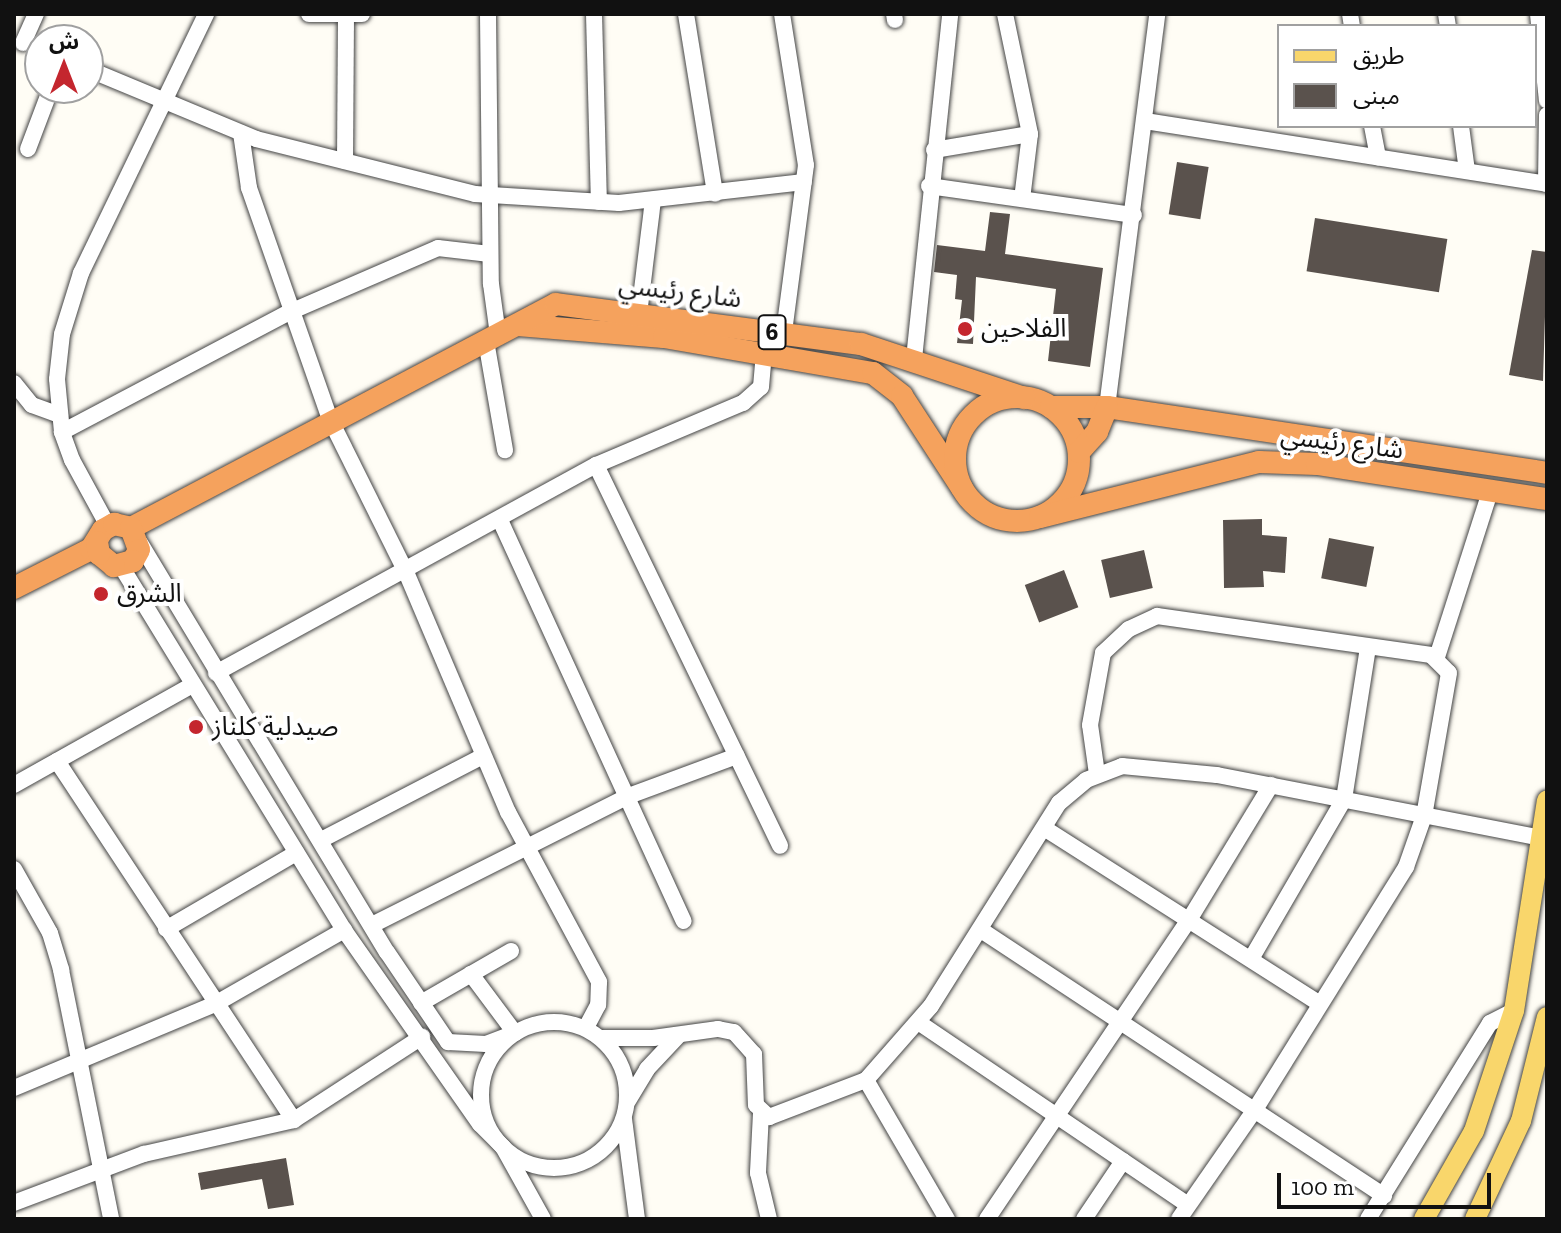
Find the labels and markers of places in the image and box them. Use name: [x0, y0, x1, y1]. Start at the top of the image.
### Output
place label: الفلاحين: [981, 313, 1066, 345]
marker: الفلاحين: [956, 320, 974, 338]
place label: الشرق: [117, 578, 182, 610]
marker: الشرق: [92, 585, 110, 603]
place label: صيدلية كلناز: [212, 711, 339, 743]
marker: صيدلية كلناز: [187, 718, 205, 736]

